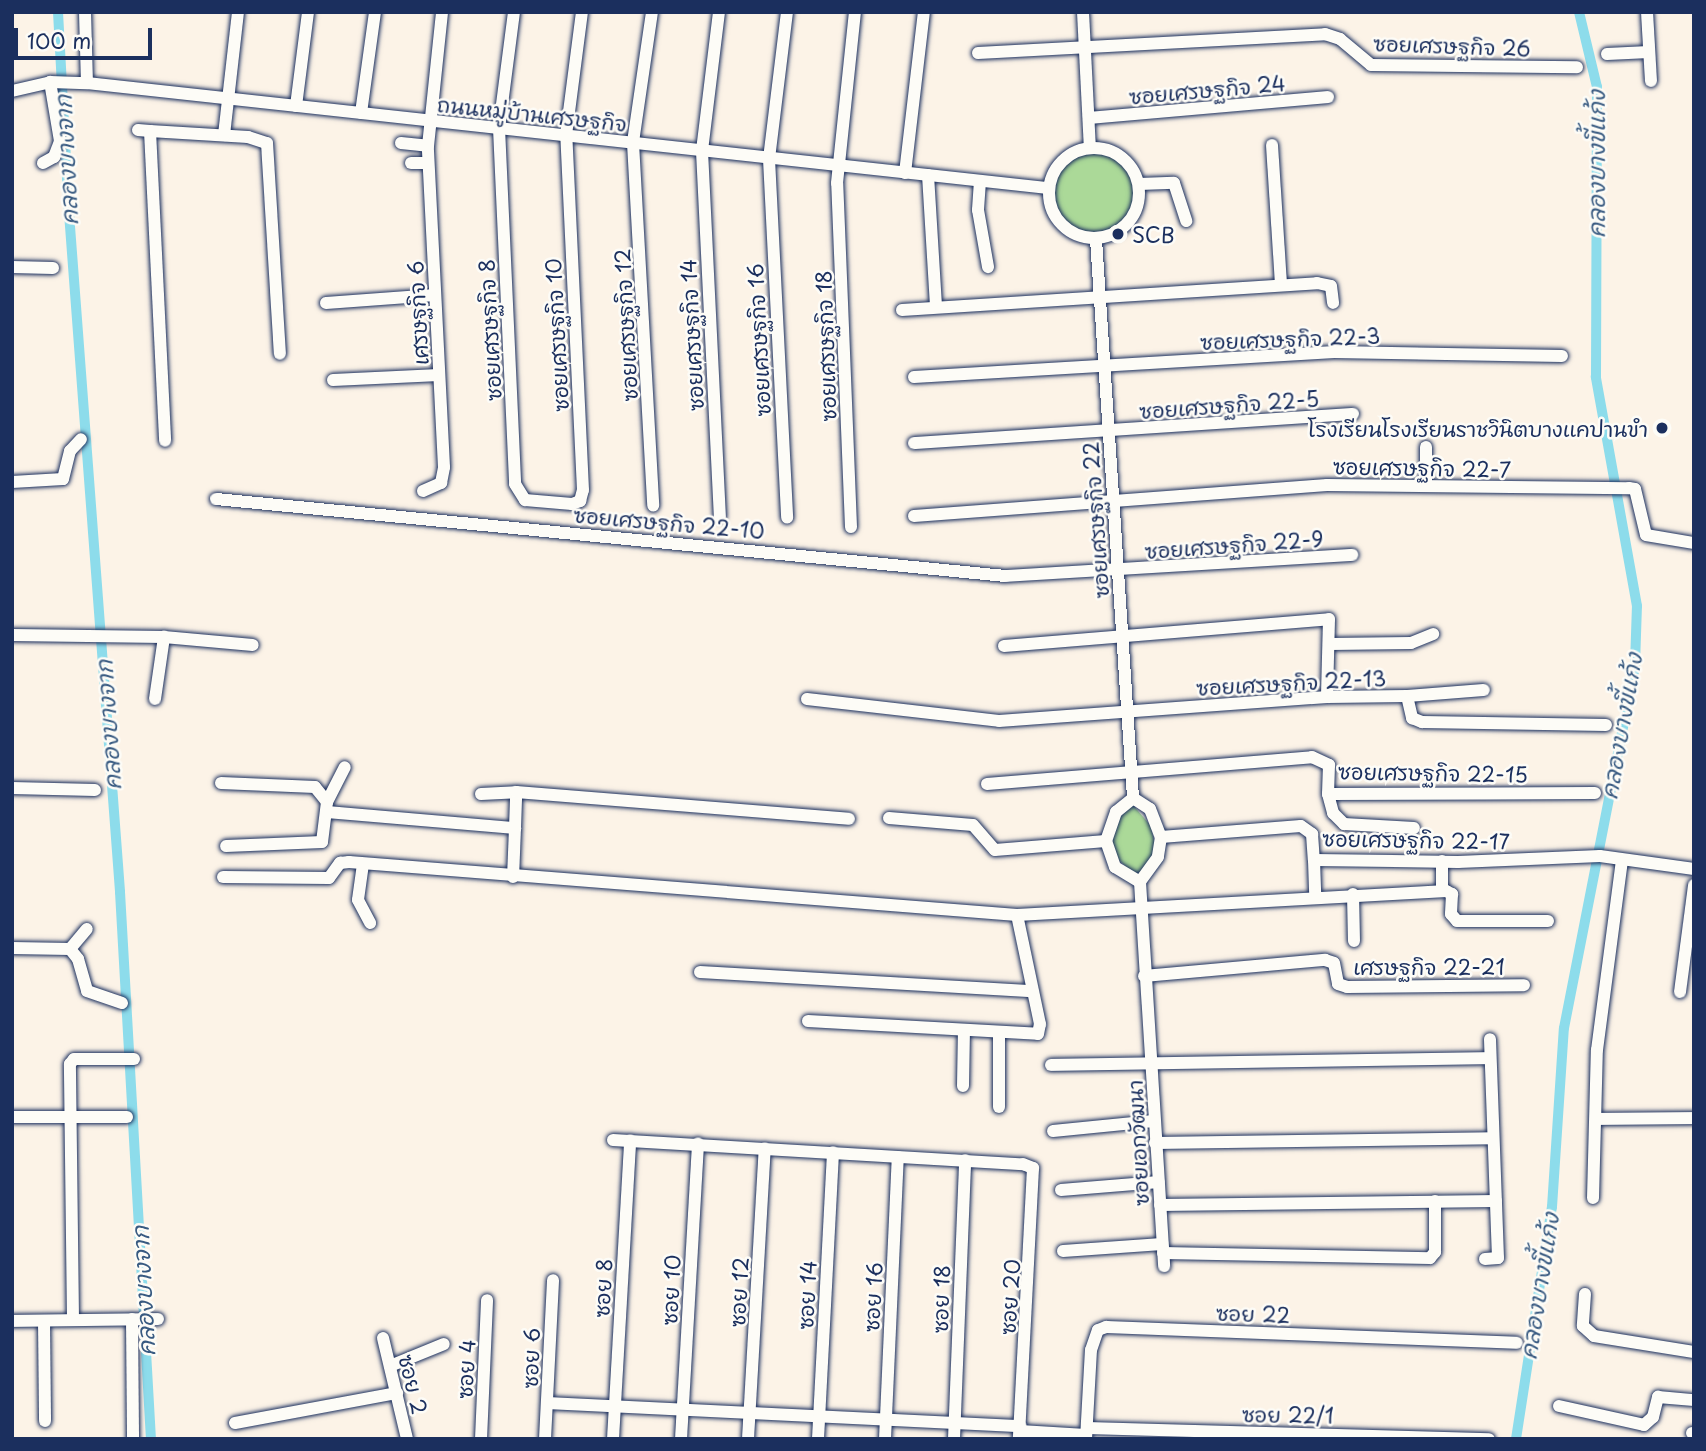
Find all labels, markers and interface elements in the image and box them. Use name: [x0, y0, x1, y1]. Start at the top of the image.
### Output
scale bar: [18, 14, 156, 58]
text: 100 m: [27, 24, 91, 56]
street label: ซอยเศรษฐกิจ 26: [1373, 30, 1531, 60]
street label: ซอยเศรษฐกิจ 24: [1128, 70, 1286, 108]
water label: คลองบางขี้แก้ง: [1582, 90, 1610, 238]
street label: ถนนหมู่บ้านเศรษฐกิจ: [436, 91, 628, 135]
water label: คลองบางจาก: [49, 94, 83, 226]
place label: SCB: [1132, 221, 1175, 247]
marker: SCB: [1110, 226, 1126, 242]
street label: ซอยเศรษฐกิจ 12: [608, 248, 642, 402]
street label: ซอยเศรษฐกิจ 8: [473, 258, 505, 402]
street label: ซอยเศรษฐกิจ 10: [539, 258, 573, 412]
street label: ซอยเศรษฐกิจ 14: [674, 258, 708, 412]
street label: เศรษฐกิจ 6: [402, 260, 432, 366]
street label: ซอยเศรษฐกิจ 16: [741, 263, 775, 417]
street label: ซอยเศรษฐกิจ 18: [810, 270, 840, 422]
street label: ซอยเศรษฐกิจ 22-3: [1199, 322, 1381, 354]
street label: ซอยเศรษฐกิจ 22-5: [1138, 385, 1320, 423]
place label: โรงเรียนโรงเรียนราชวินิตบางแคปานขำ: [1308, 415, 1648, 441]
marker: โรงเรียนโรงเรียนราชวินิตบางแคปานขำ: [1654, 420, 1670, 436]
street label: ซอยเศรษฐกิจ 22: [1077, 441, 1113, 599]
street label: ซอยเศรษฐกิจ 22-7: [1333, 453, 1511, 481]
street label: ซอยเศรษฐกิจ 22-10: [572, 501, 766, 543]
street label: ซอยเศรษฐกิจ 22-9: [1144, 525, 1324, 563]
water label: คลองบางขี้แก้ง: [1595, 651, 1647, 801]
water label: คลองบางจาก: [90, 659, 126, 791]
street label: ซอยเศรษฐกิจ 22-13: [1195, 664, 1387, 700]
street label: ซอยเศรษฐกิจ 22-15: [1338, 758, 1528, 786]
street label: ซอยเศรษฐกิจ 22-17: [1322, 825, 1510, 853]
street label: เศรษฐกิจ 22-21: [1353, 953, 1505, 979]
street label: ซอยเอกวัฒนา: [1121, 1079, 1153, 1207]
water label: คลองบางขี้แก้ง: [1514, 1211, 1564, 1361]
water label: คลองบางจาก: [126, 1225, 160, 1357]
street label: ซอย 10: [656, 1254, 684, 1326]
street label: ซอย 12: [724, 1256, 752, 1328]
street label: ซอย 8: [588, 1258, 616, 1318]
street label: ซอย 20: [994, 1258, 1024, 1336]
street label: ซอย 14: [792, 1260, 820, 1330]
street label: ซอย 16: [858, 1261, 886, 1333]
street label: ซอย 18: [926, 1264, 954, 1334]
street label: ซอย 22: [1215, 1299, 1291, 1327]
street label: ซอย 6: [516, 1327, 544, 1389]
street label: ซอย 4: [451, 1338, 479, 1400]
street label: ซอย 2: [394, 1351, 434, 1417]
street label: ซอย 22/1: [1242, 1401, 1334, 1427]

